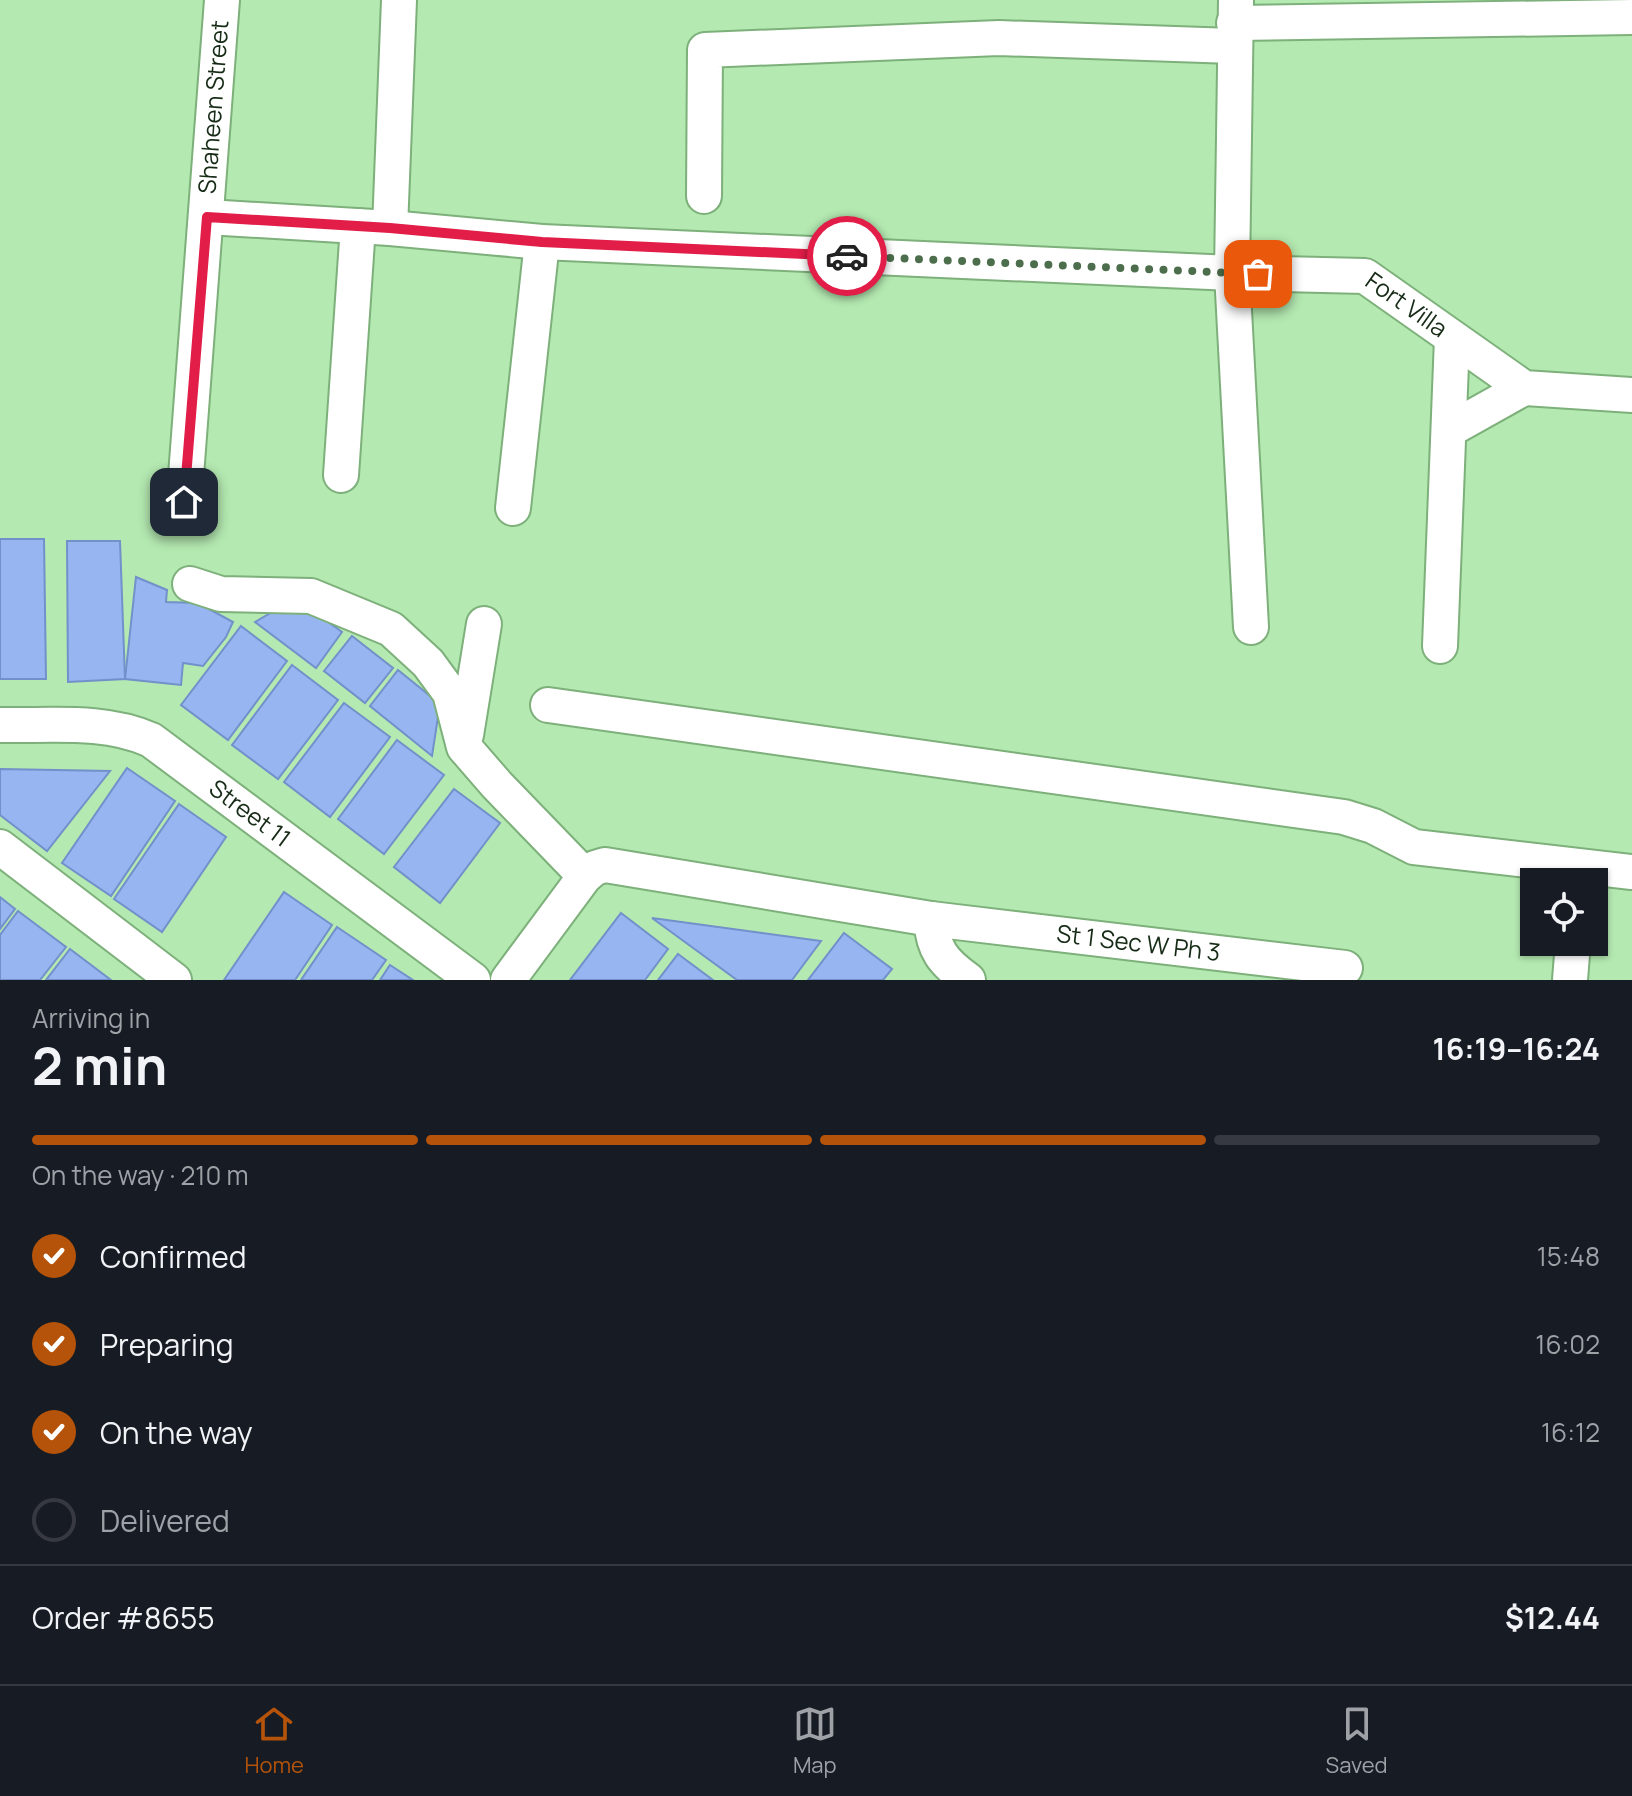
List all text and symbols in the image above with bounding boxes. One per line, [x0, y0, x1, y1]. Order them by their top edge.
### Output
street label: Shaheen Street [189, 19, 235, 195]
courier [807, 216, 887, 296]
icon: car [825, 234, 869, 278]
pin [1224, 240, 1292, 308]
icon: bag [1236, 252, 1280, 296]
street label: Fort Villa [1359, 263, 1455, 344]
pin [150, 468, 218, 536]
icon: home [162, 480, 206, 524]
street label: Street 11 [203, 771, 298, 854]
map controls [1520, 868, 1608, 956]
button: locate [1520, 868, 1608, 956]
street label: St 1 Sec W Ph 3 [1055, 916, 1222, 968]
text: Arriving in [32, 1000, 150, 1036]
text: 16:19–16:24 [1433, 1028, 1600, 1069]
text: 2 min [32, 1030, 167, 1101]
text: On the way · 210 m [32, 1157, 249, 1193]
icon: check [32, 1234, 76, 1278]
text: Confirmed [100, 1236, 247, 1277]
text: 15:48 [1537, 1238, 1600, 1274]
icon: check [32, 1322, 76, 1366]
text: Preparing [100, 1324, 234, 1365]
text: 16:02 [1535, 1326, 1600, 1362]
icon: check [32, 1410, 76, 1454]
text: On the way [100, 1412, 253, 1453]
text: 16:12 [1541, 1414, 1600, 1450]
text: Delivered [100, 1500, 230, 1541]
text: Order #8655 [32, 1597, 215, 1638]
text: $12.44 [1505, 1597, 1600, 1638]
tab: Home [244, 1702, 304, 1780]
tab: Map [793, 1702, 837, 1780]
tab: Saved [1326, 1702, 1388, 1780]

